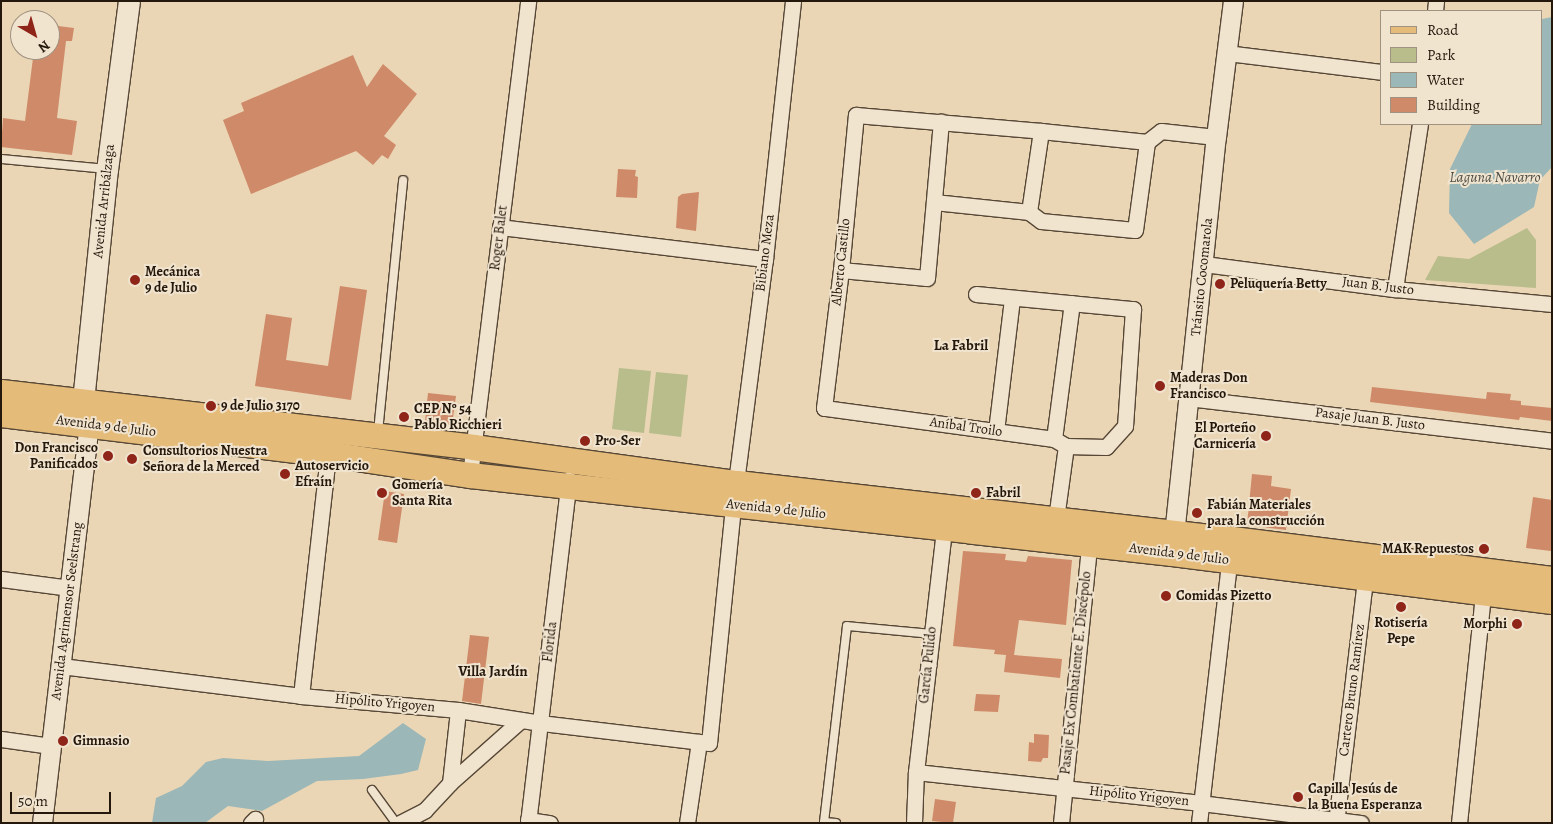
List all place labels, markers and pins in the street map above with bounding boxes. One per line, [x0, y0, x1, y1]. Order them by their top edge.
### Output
place label: Mecánica 9 de Julio [145, 264, 200, 296]
marker: Mecánica 9 de Julio [129, 274, 141, 286]
place label: Peluquería Betty [1230, 276, 1327, 292]
marker: Peluquería Betty [1214, 278, 1226, 290]
place label: Maderas Don Francisco [1170, 370, 1248, 402]
marker: Maderas Don Francisco [1154, 380, 1166, 392]
place label: 9 de Julio 3170 [221, 398, 300, 414]
marker: 9 de Julio 3170 [205, 400, 217, 412]
place label: CEP Nº 54 Pablo Ricchieri [414, 401, 502, 434]
marker: CEP Nº 54 Pablo Ricchieri [398, 411, 410, 423]
place label: El Porteño Carnicería [1194, 420, 1256, 452]
marker: El Porteño Carnicería [1260, 430, 1272, 442]
place label: Pro-Ser [595, 433, 640, 449]
marker: Pro-Ser [579, 435, 591, 447]
place label: Don Francisco Panificados [15, 440, 98, 472]
place label: Consultorios Nuestra Señora de la Merced [143, 443, 268, 476]
marker: Don Francisco Panificados [102, 450, 114, 462]
marker: Consultorios Nuestra Señora de la Merced [125, 452, 139, 466]
place label: Autoservicio Efraín [295, 458, 369, 491]
marker: Autoservicio Efraín [279, 468, 291, 480]
place label: Gomería Santa Rita [392, 477, 452, 510]
place label: Fabril [986, 485, 1020, 501]
marker: Gomería Santa Rita [376, 487, 388, 499]
marker: Fabril [970, 487, 982, 499]
place label: Fabián Materiales para la construcción [1207, 497, 1325, 530]
marker: Fabián Materiales para la construcción [1191, 507, 1203, 519]
place label: MAK Repuestos [1382, 541, 1474, 557]
marker: MAK Repuestos [1478, 543, 1490, 555]
place label: Comidas Pizetto [1176, 588, 1271, 604]
marker: Comidas Pizetto [1160, 590, 1172, 602]
marker: Rotisería Pepe [1395, 601, 1407, 613]
place label: Rotisería Pepe [1374, 615, 1428, 648]
place label: Morphi [1463, 616, 1507, 632]
marker: Morphi [1511, 618, 1523, 630]
place label: Gimnasio [73, 733, 129, 749]
marker: Gimnasio [57, 735, 69, 747]
place label: Capilla Jesús de la Buena Esperanza [1308, 781, 1422, 814]
marker: Capilla Jesús de la Buena Esperanza [1292, 791, 1304, 803]

